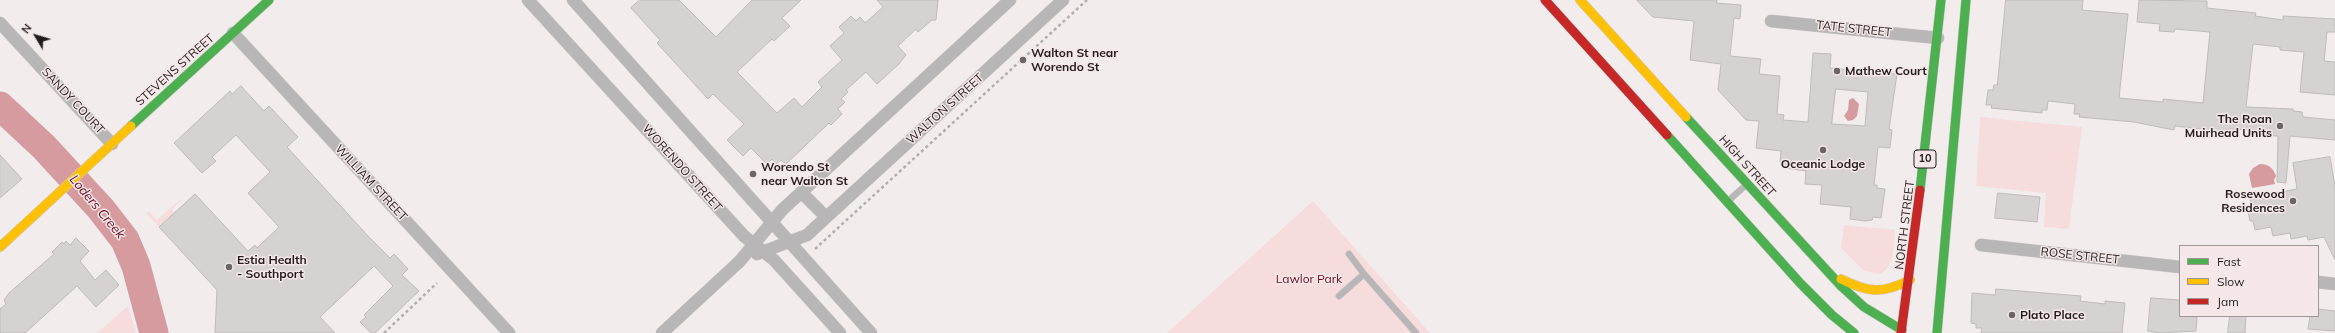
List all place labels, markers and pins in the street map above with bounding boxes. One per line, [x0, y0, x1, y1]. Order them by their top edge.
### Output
place label: Walton St near Worendo St [1031, 46, 1118, 74]
marker: Walton St near Worendo St [1018, 55, 1028, 65]
place label: Mathew Court [1845, 64, 1927, 78]
marker: Mathew Court [1832, 66, 1842, 76]
place label: The Roan Muirhead Units [2185, 112, 2272, 140]
marker: The Roan Muirhead Units [2275, 121, 2285, 131]
marker: Oceanic Lodge [1818, 145, 1828, 155]
place label: Oceanic Lodge [1781, 157, 1865, 171]
place label: Worendo St near Walton St [761, 160, 848, 188]
marker: Worendo St near Walton St [748, 169, 758, 179]
place label: Rosewood Residences [2221, 187, 2285, 215]
marker: Rosewood Residences [2288, 196, 2298, 206]
place label: Estia Health - Southport [237, 253, 307, 281]
marker: Estia Health - Southport [224, 262, 234, 272]
place label: Plato Place [2020, 308, 2085, 322]
marker: Plato Place [2007, 310, 2017, 320]

